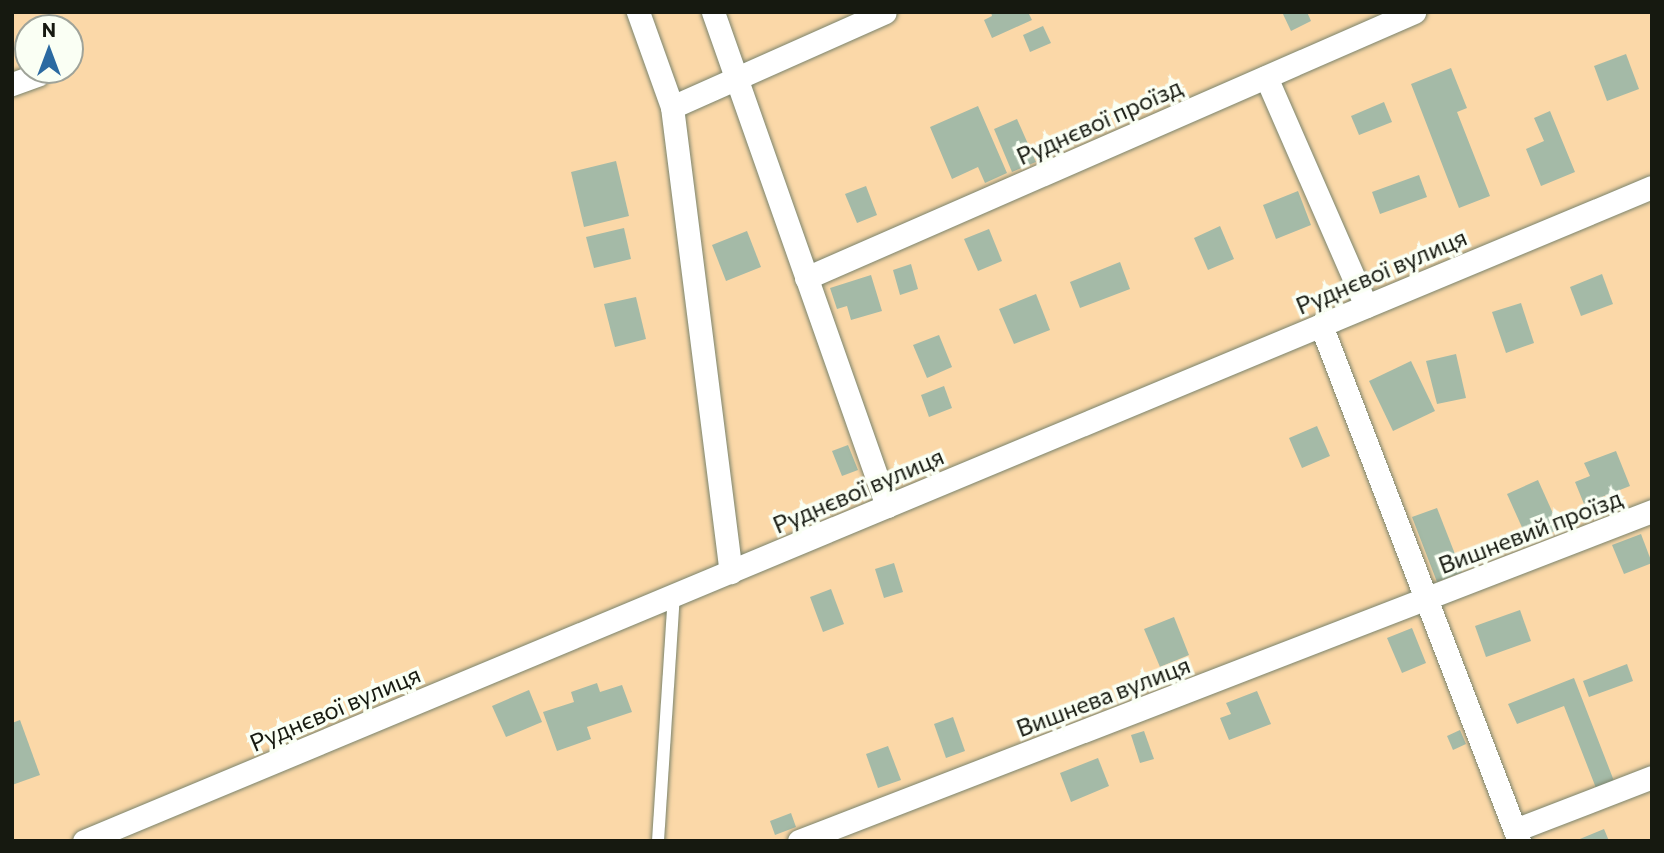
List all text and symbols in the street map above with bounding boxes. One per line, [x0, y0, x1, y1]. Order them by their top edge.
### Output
north arrow [14, 14, 84, 84]
text: N [42, 18, 56, 41]
street label: Руднєвої проїзд [1012, 72, 1186, 170]
street label: Руднєвої вулиця [1291, 222, 1471, 320]
street label: Руднєвої вулиця [768, 441, 948, 539]
street label: Вишневий проїзд [1434, 483, 1626, 579]
street label: Вишнева вулиця [1012, 650, 1194, 742]
street label: Руднєвої вулиця [245, 659, 425, 757]

